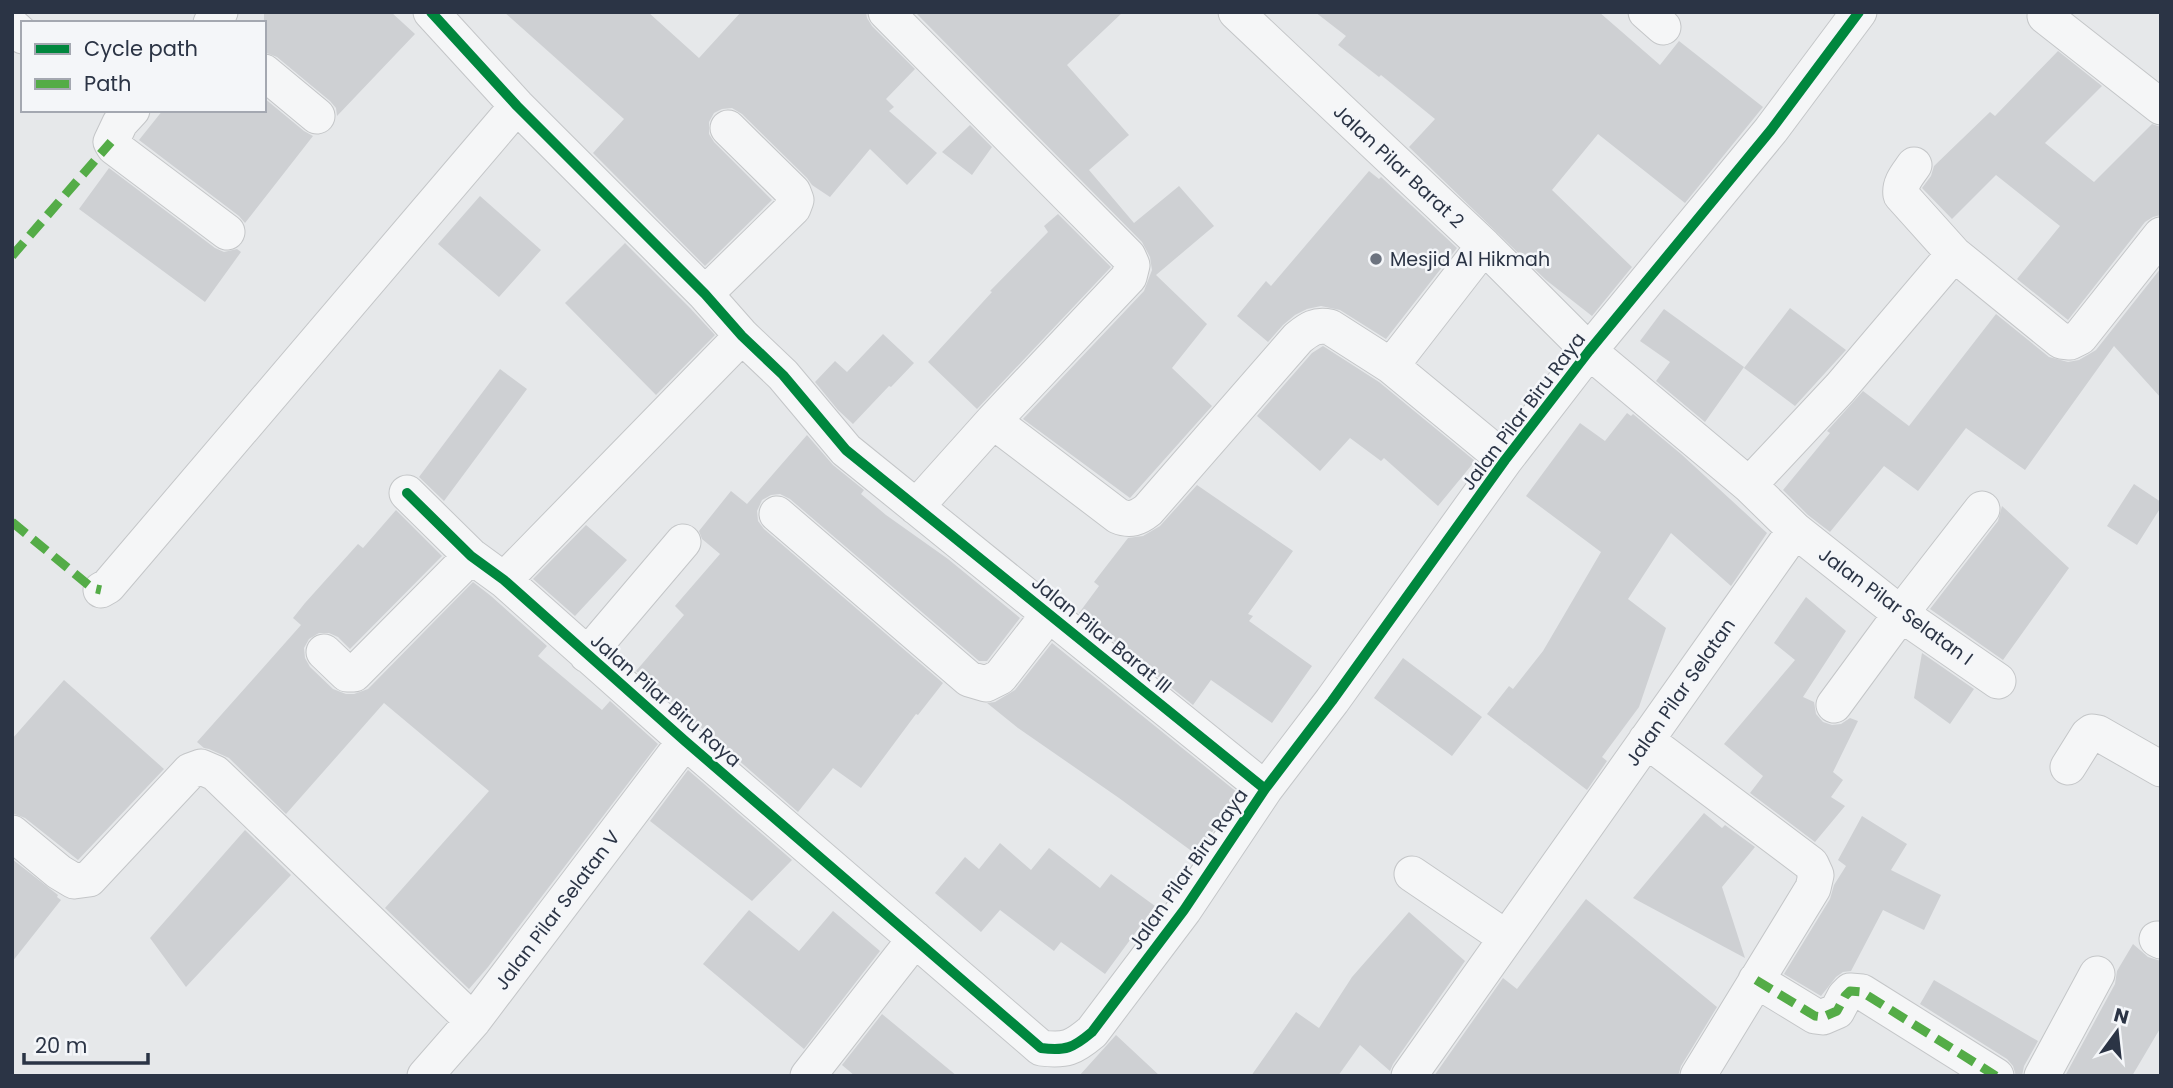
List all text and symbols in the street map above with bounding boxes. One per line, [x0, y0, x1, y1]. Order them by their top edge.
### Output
legend [21, 21, 266, 112]
text: Cycle path [84, 34, 198, 63]
text: Path [84, 69, 131, 98]
street label: Jalan Pilar Barat 2 [1327, 98, 1470, 234]
place label: Mesjid Al Hikmah [1390, 246, 1550, 273]
marker: Mesjid Al Hikmah [1368, 251, 1384, 267]
street label: Jalan Pilar Biru Raya [1455, 327, 1592, 496]
street label: Jalan Pilar Selatan I [1813, 541, 1979, 672]
street label: Jalan Pilar Barat III [1026, 569, 1178, 699]
street label: Jalan Pilar Selatan [1619, 613, 1742, 772]
street label: Jalan Pilar Biru Raya [585, 627, 747, 773]
street label: Jalan Pilar Biru Raya [1122, 783, 1254, 956]
street label: Jalan Pilar Selatan V [488, 825, 626, 996]
north arrow [2082, 997, 2152, 1067]
text: N [2111, 1001, 2132, 1031]
scale bar [24, 1021, 149, 1066]
text: 20 m [35, 1031, 88, 1060]

